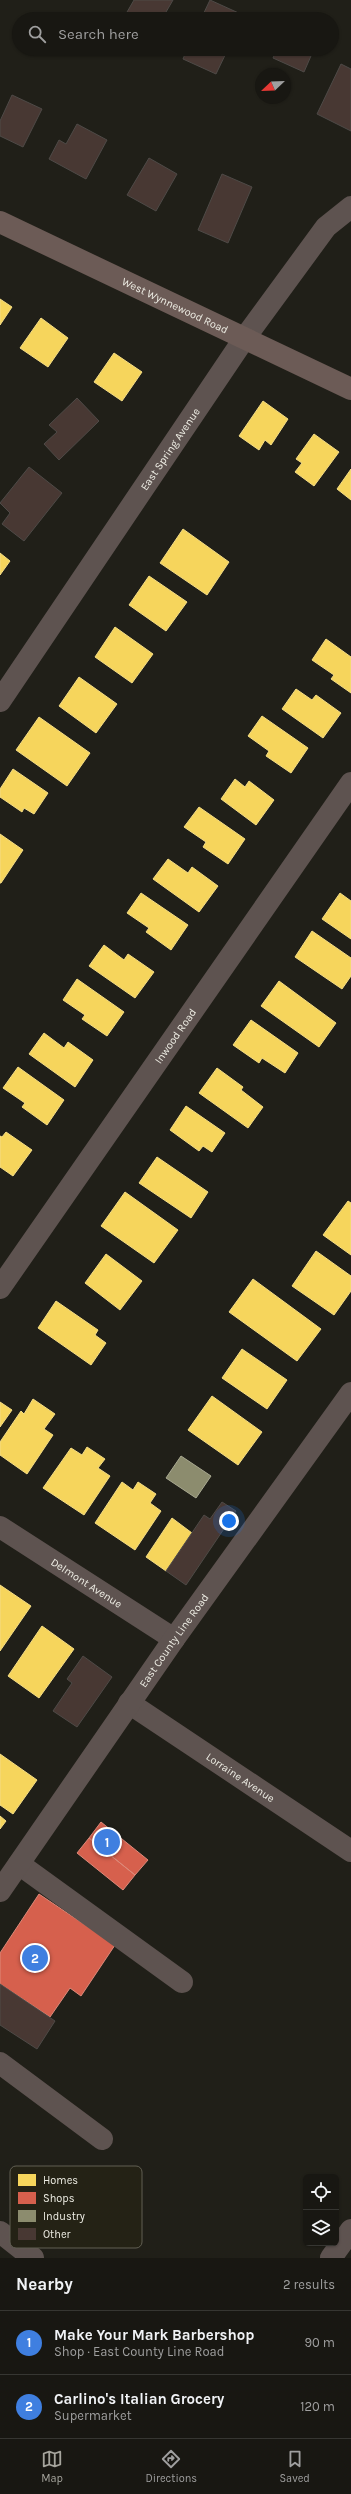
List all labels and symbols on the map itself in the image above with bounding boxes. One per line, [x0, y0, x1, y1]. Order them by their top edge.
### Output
north arrow [255, 68, 291, 104]
street label: West Wynnewood Road [120, 275, 230, 337]
street label: East Spring Avenue [138, 405, 203, 493]
street label: Inwood Road [152, 1006, 199, 1066]
your location [219, 1511, 239, 1531]
street label: Delmont Avenue [48, 1556, 125, 1611]
street label: East County Line Road [137, 1591, 212, 1690]
street label: Lorraine Avenue [203, 1750, 277, 1805]
pin: 1 [94, 1827, 120, 1857]
pin: 2 [22, 1943, 48, 1973]
legend [10, 2166, 142, 2248]
text: Homes [43, 2174, 78, 2187]
text: Shops [43, 2192, 75, 2205]
text: Industry [43, 2210, 85, 2223]
text: Other [43, 2228, 71, 2241]

